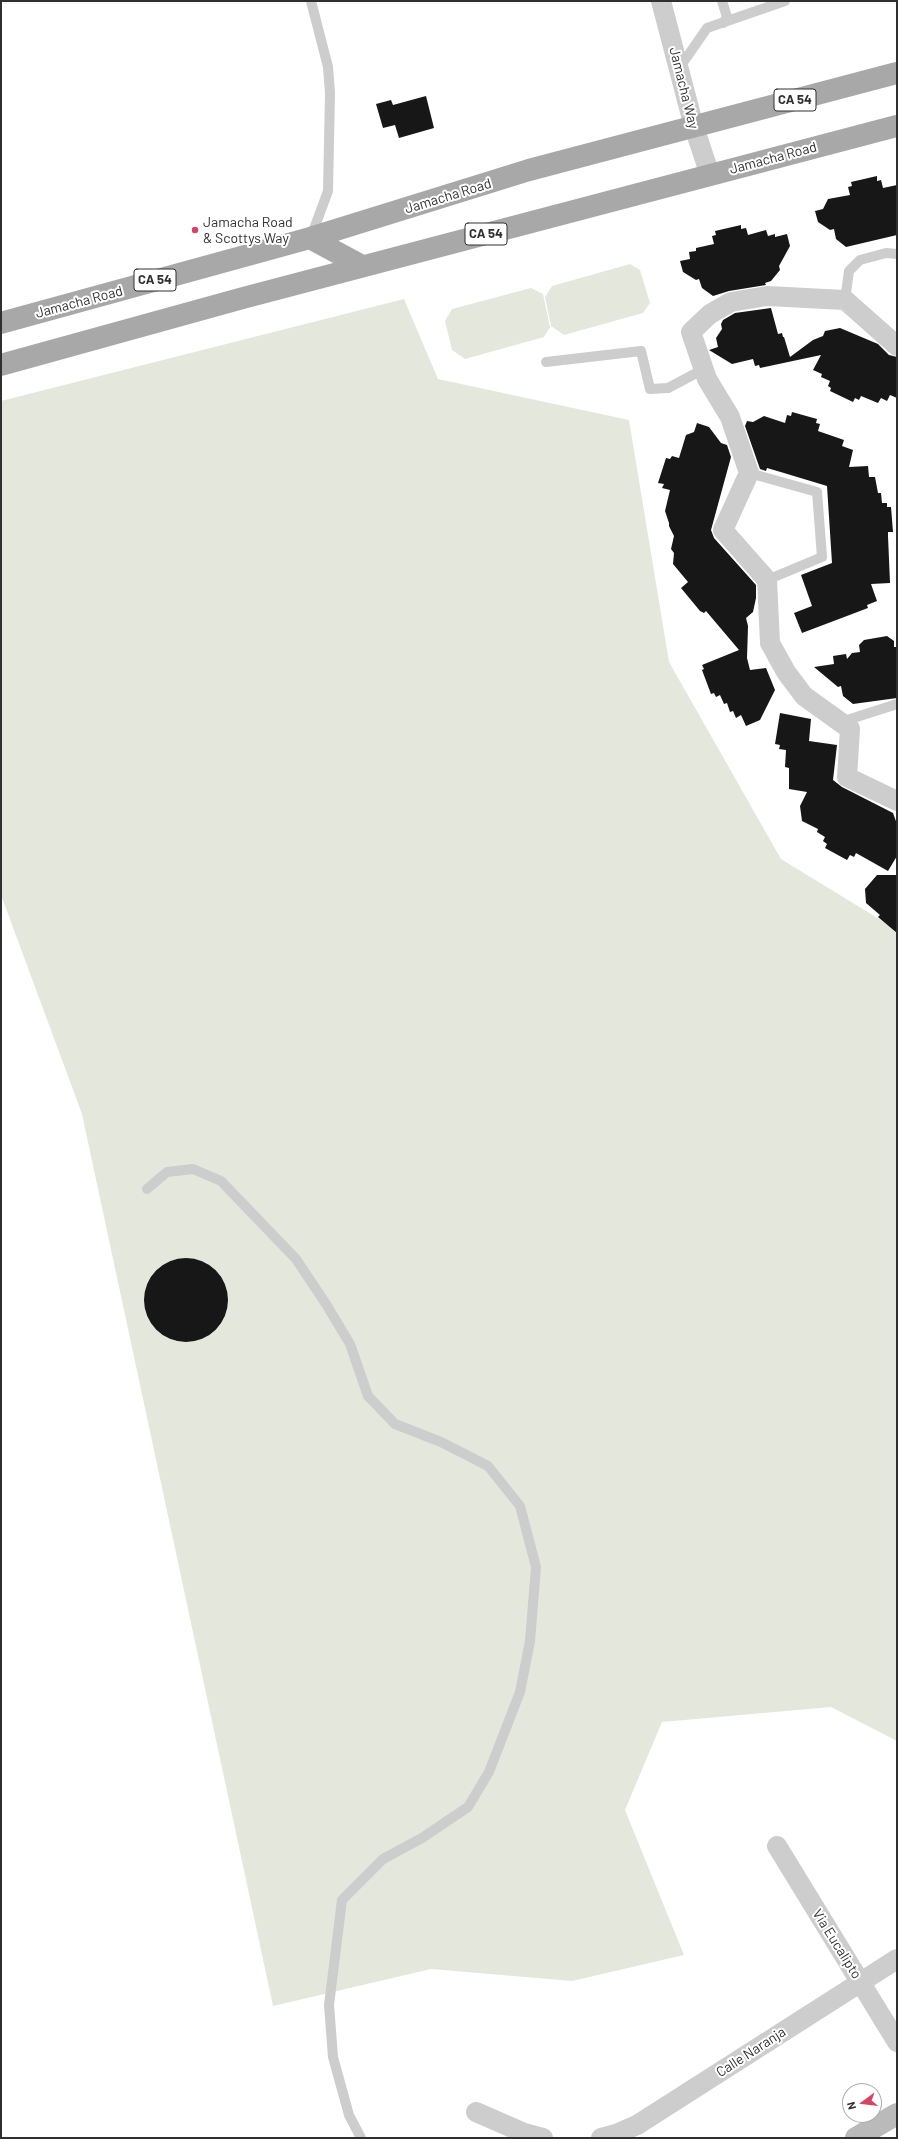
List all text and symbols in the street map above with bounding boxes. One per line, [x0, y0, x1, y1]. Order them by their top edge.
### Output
street label: Jamacha Way [666, 45, 702, 131]
road number: CA 54 [774, 89, 816, 111]
street label: Jamacha Road [728, 138, 818, 178]
street label: Jamacha Road [403, 175, 493, 217]
place label: Jamacha Road & Scottys Way [203, 214, 293, 246]
road number: CA 54 [465, 223, 507, 245]
marker: Jamacha Road & Scottys Way [190, 225, 200, 235]
road number: CA 54 [134, 269, 176, 291]
street label: Jamacha Road [34, 282, 124, 322]
street label: Via Eucalipto [809, 1906, 865, 1982]
street label: Calle Naranja [713, 2023, 789, 2081]
north arrow [842, 2083, 882, 2123]
text: N [844, 2101, 858, 2111]

